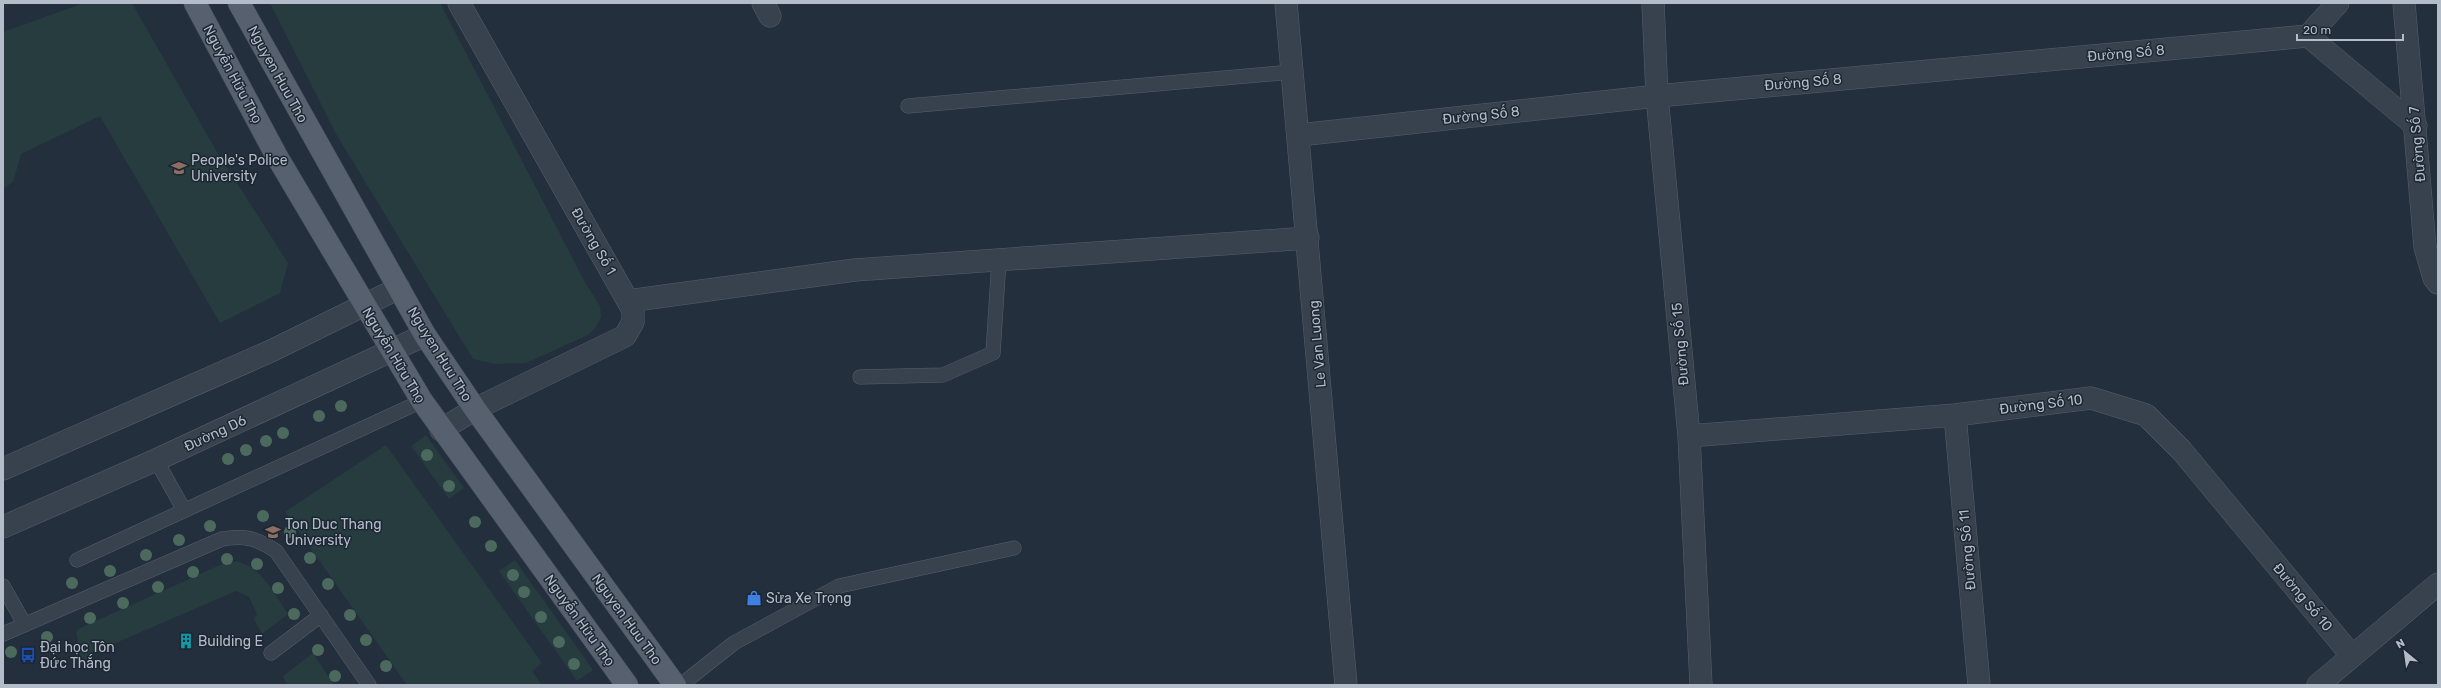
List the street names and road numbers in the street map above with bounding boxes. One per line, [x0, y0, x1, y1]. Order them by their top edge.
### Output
street label: Nguyễn Hữu Thọ [200, 22, 267, 126]
street label: Nguyen Huu Tho [244, 23, 311, 126]
street label: Đường Số 8 [2087, 41, 2166, 65]
street label: Đường Số 8 [1764, 70, 1843, 94]
street label: Đường Số 8 [1441, 102, 1521, 128]
street label: Đường Số 7 [2405, 105, 2429, 183]
street label: Đường Số 1 [568, 204, 620, 278]
street label: Le Van Luong [1305, 300, 1330, 388]
street label: Đường Số 15 [1667, 302, 1693, 386]
street label: Nguyễn Hữu Thọ [358, 304, 430, 406]
street label: Nguyen Huu Tho [404, 304, 475, 405]
street label: Đường Số 10 [1998, 390, 2084, 418]
street label: Đường D6 [181, 412, 249, 455]
street label: Đường Số 11 [1955, 509, 1979, 591]
street label: Đường Số 10 [2269, 559, 2337, 635]
street label: Nguyễn Hữu Thọ [541, 571, 619, 669]
street label: Nguyen Huu Tho [588, 571, 665, 668]

